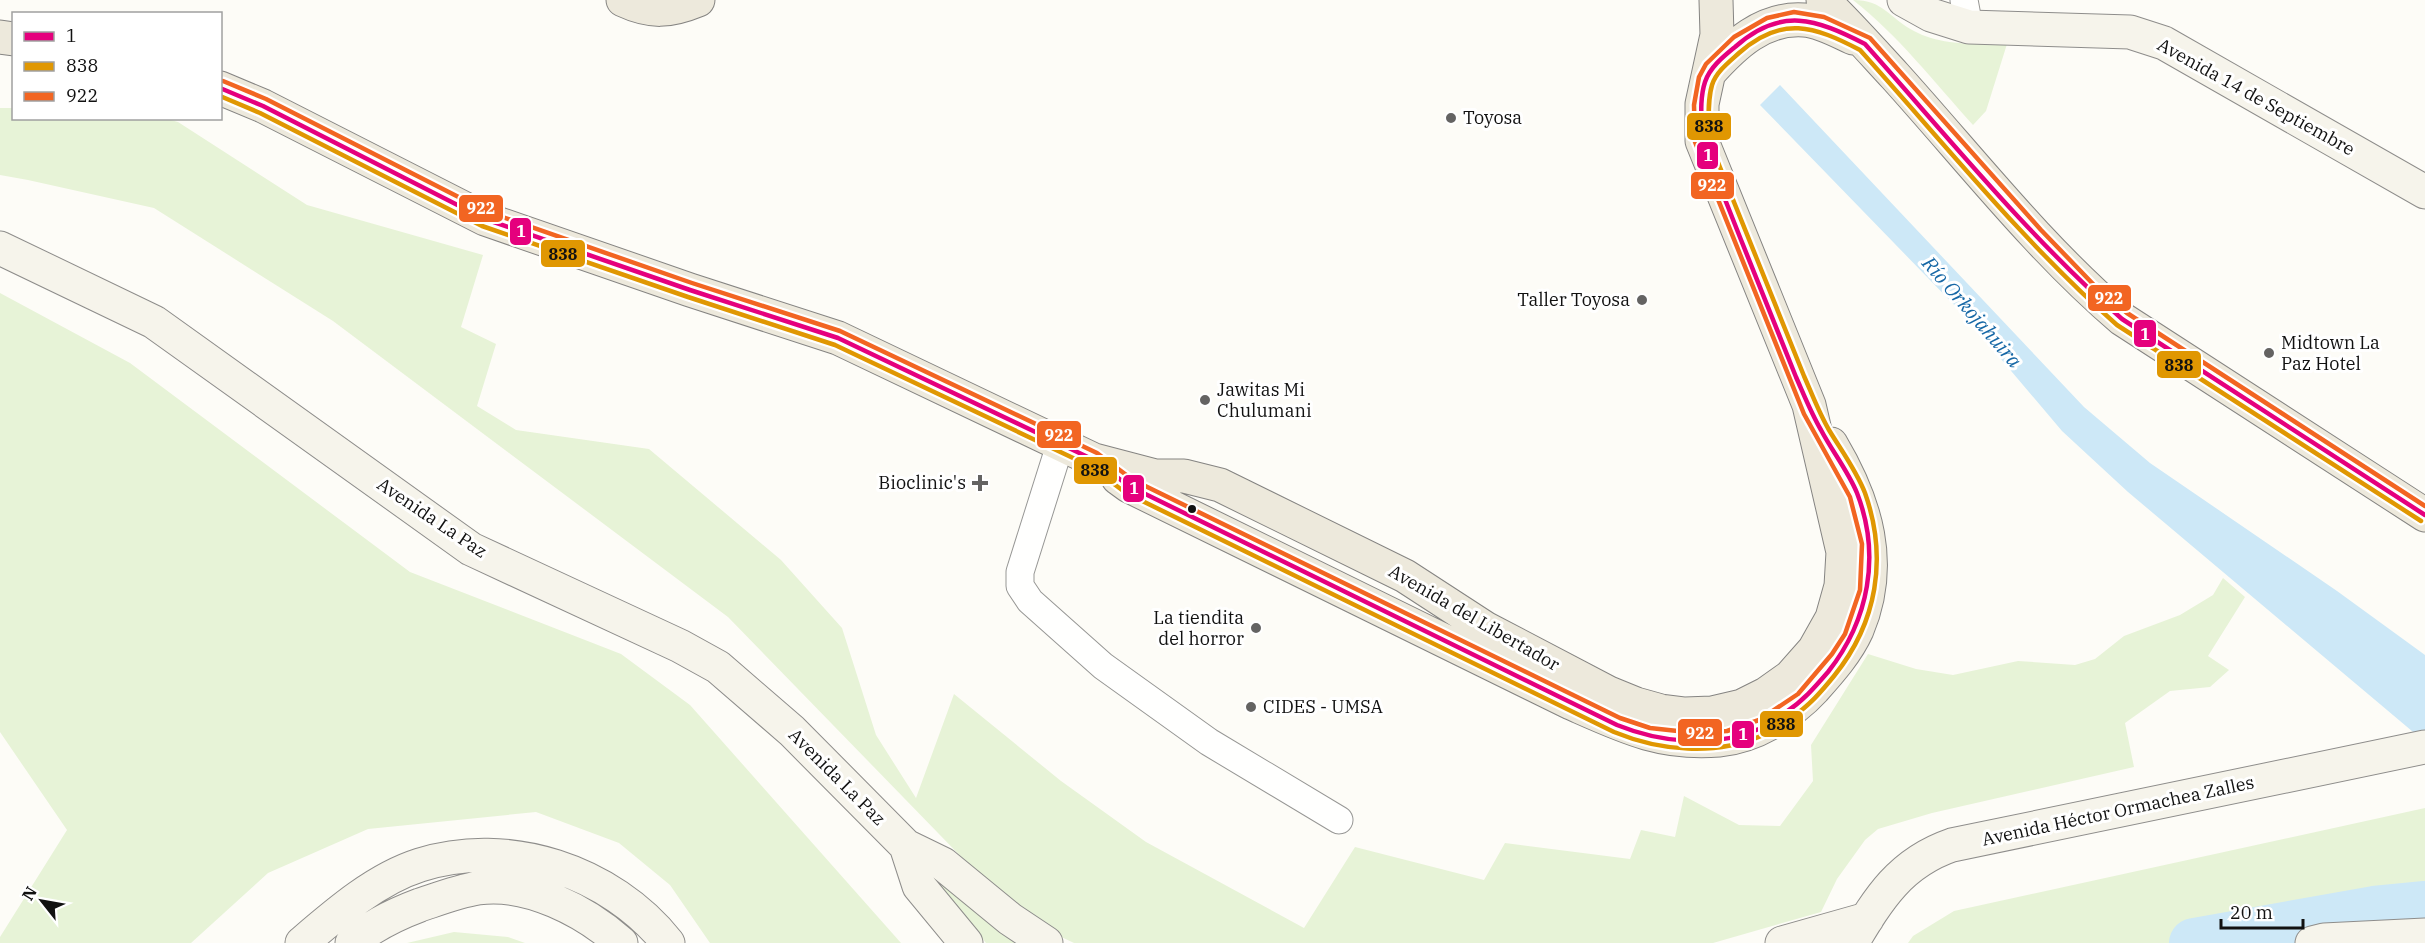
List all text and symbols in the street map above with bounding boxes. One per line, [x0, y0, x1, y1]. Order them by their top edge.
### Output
legend [12, 12, 222, 120]
text: 1 [66, 24, 77, 47]
street label: Avenida 14 de Septiembre [2154, 33, 2359, 160]
text: 838 [66, 54, 98, 77]
text: 922 [66, 84, 98, 107]
place label: Toyosa [1463, 106, 1522, 129]
marker: Toyosa [1444, 111, 1458, 125]
line badge: 838 [1686, 112, 1732, 141]
text: 838 [1695, 116, 1724, 136]
line badge: 1 [1696, 141, 1719, 170]
text: 1 [1703, 145, 1713, 165]
line badge: 922 [1690, 171, 1735, 200]
text: 922 [1698, 175, 1726, 195]
line badge: 922 [458, 194, 504, 223]
text: 922 [467, 198, 495, 218]
line badge: 1 [509, 217, 532, 246]
text: 1 [516, 221, 526, 241]
line badge: 838 [540, 239, 586, 268]
text: 838 [549, 244, 578, 264]
water label: Río Orkojahuira [1916, 250, 2028, 373]
line badge: 922 [2087, 284, 2132, 312]
place label: Taller Toyosa [1517, 288, 1630, 311]
text: 922 [2095, 288, 2123, 308]
marker: Taller Toyosa [1635, 293, 1649, 307]
line badge: 1 [2133, 319, 2157, 348]
text: 1 [2140, 324, 2150, 344]
place label: Midtown La Paz Hotel [2281, 331, 2380, 375]
marker: Midtown La Paz Hotel [2262, 346, 2276, 360]
line badge: 838 [2156, 350, 2202, 379]
text: 838 [2165, 355, 2194, 375]
place label: Jawitas Mi Chulumani [1217, 378, 1312, 422]
marker: Jawitas Mi Chulumani [1198, 393, 1212, 407]
line badge: 922 [1036, 420, 1082, 449]
text: 922 [1045, 425, 1073, 445]
line badge: 838 [1073, 456, 1118, 485]
text: 838 [1081, 460, 1110, 480]
place label: Bioclinic's [878, 471, 966, 494]
street label: Avenida La Paz [373, 472, 492, 563]
marker: Bioclinic's [971, 474, 989, 492]
line badge: 1 [1122, 474, 1145, 503]
text: 1 [1129, 478, 1139, 498]
unlabelled marker [1186, 503, 1198, 515]
street label: Avenida del Libertador [1385, 559, 1564, 676]
place label: La tiendita del horror [1153, 606, 1244, 650]
marker: La tiendita del horror [1249, 621, 1263, 635]
place label: CIDES - UMSA [1263, 695, 1383, 718]
marker: CIDES - UMSA [1244, 700, 1258, 714]
line badge: 838 [1759, 710, 1804, 738]
text: 838 [1767, 714, 1796, 734]
line badge: 922 [1677, 718, 1723, 747]
line badge: 1 [1731, 720, 1755, 749]
street label: Avenida La Paz [784, 723, 891, 830]
text: 922 [1686, 723, 1714, 743]
text: 1 [1738, 724, 1748, 744]
street label: Avenida Héctor Ormachea Zalles [1980, 770, 2256, 851]
north arrow [12, 871, 72, 931]
text: N [17, 883, 41, 904]
scale bar [2221, 892, 2304, 930]
text: 20 m [2230, 901, 2273, 924]

